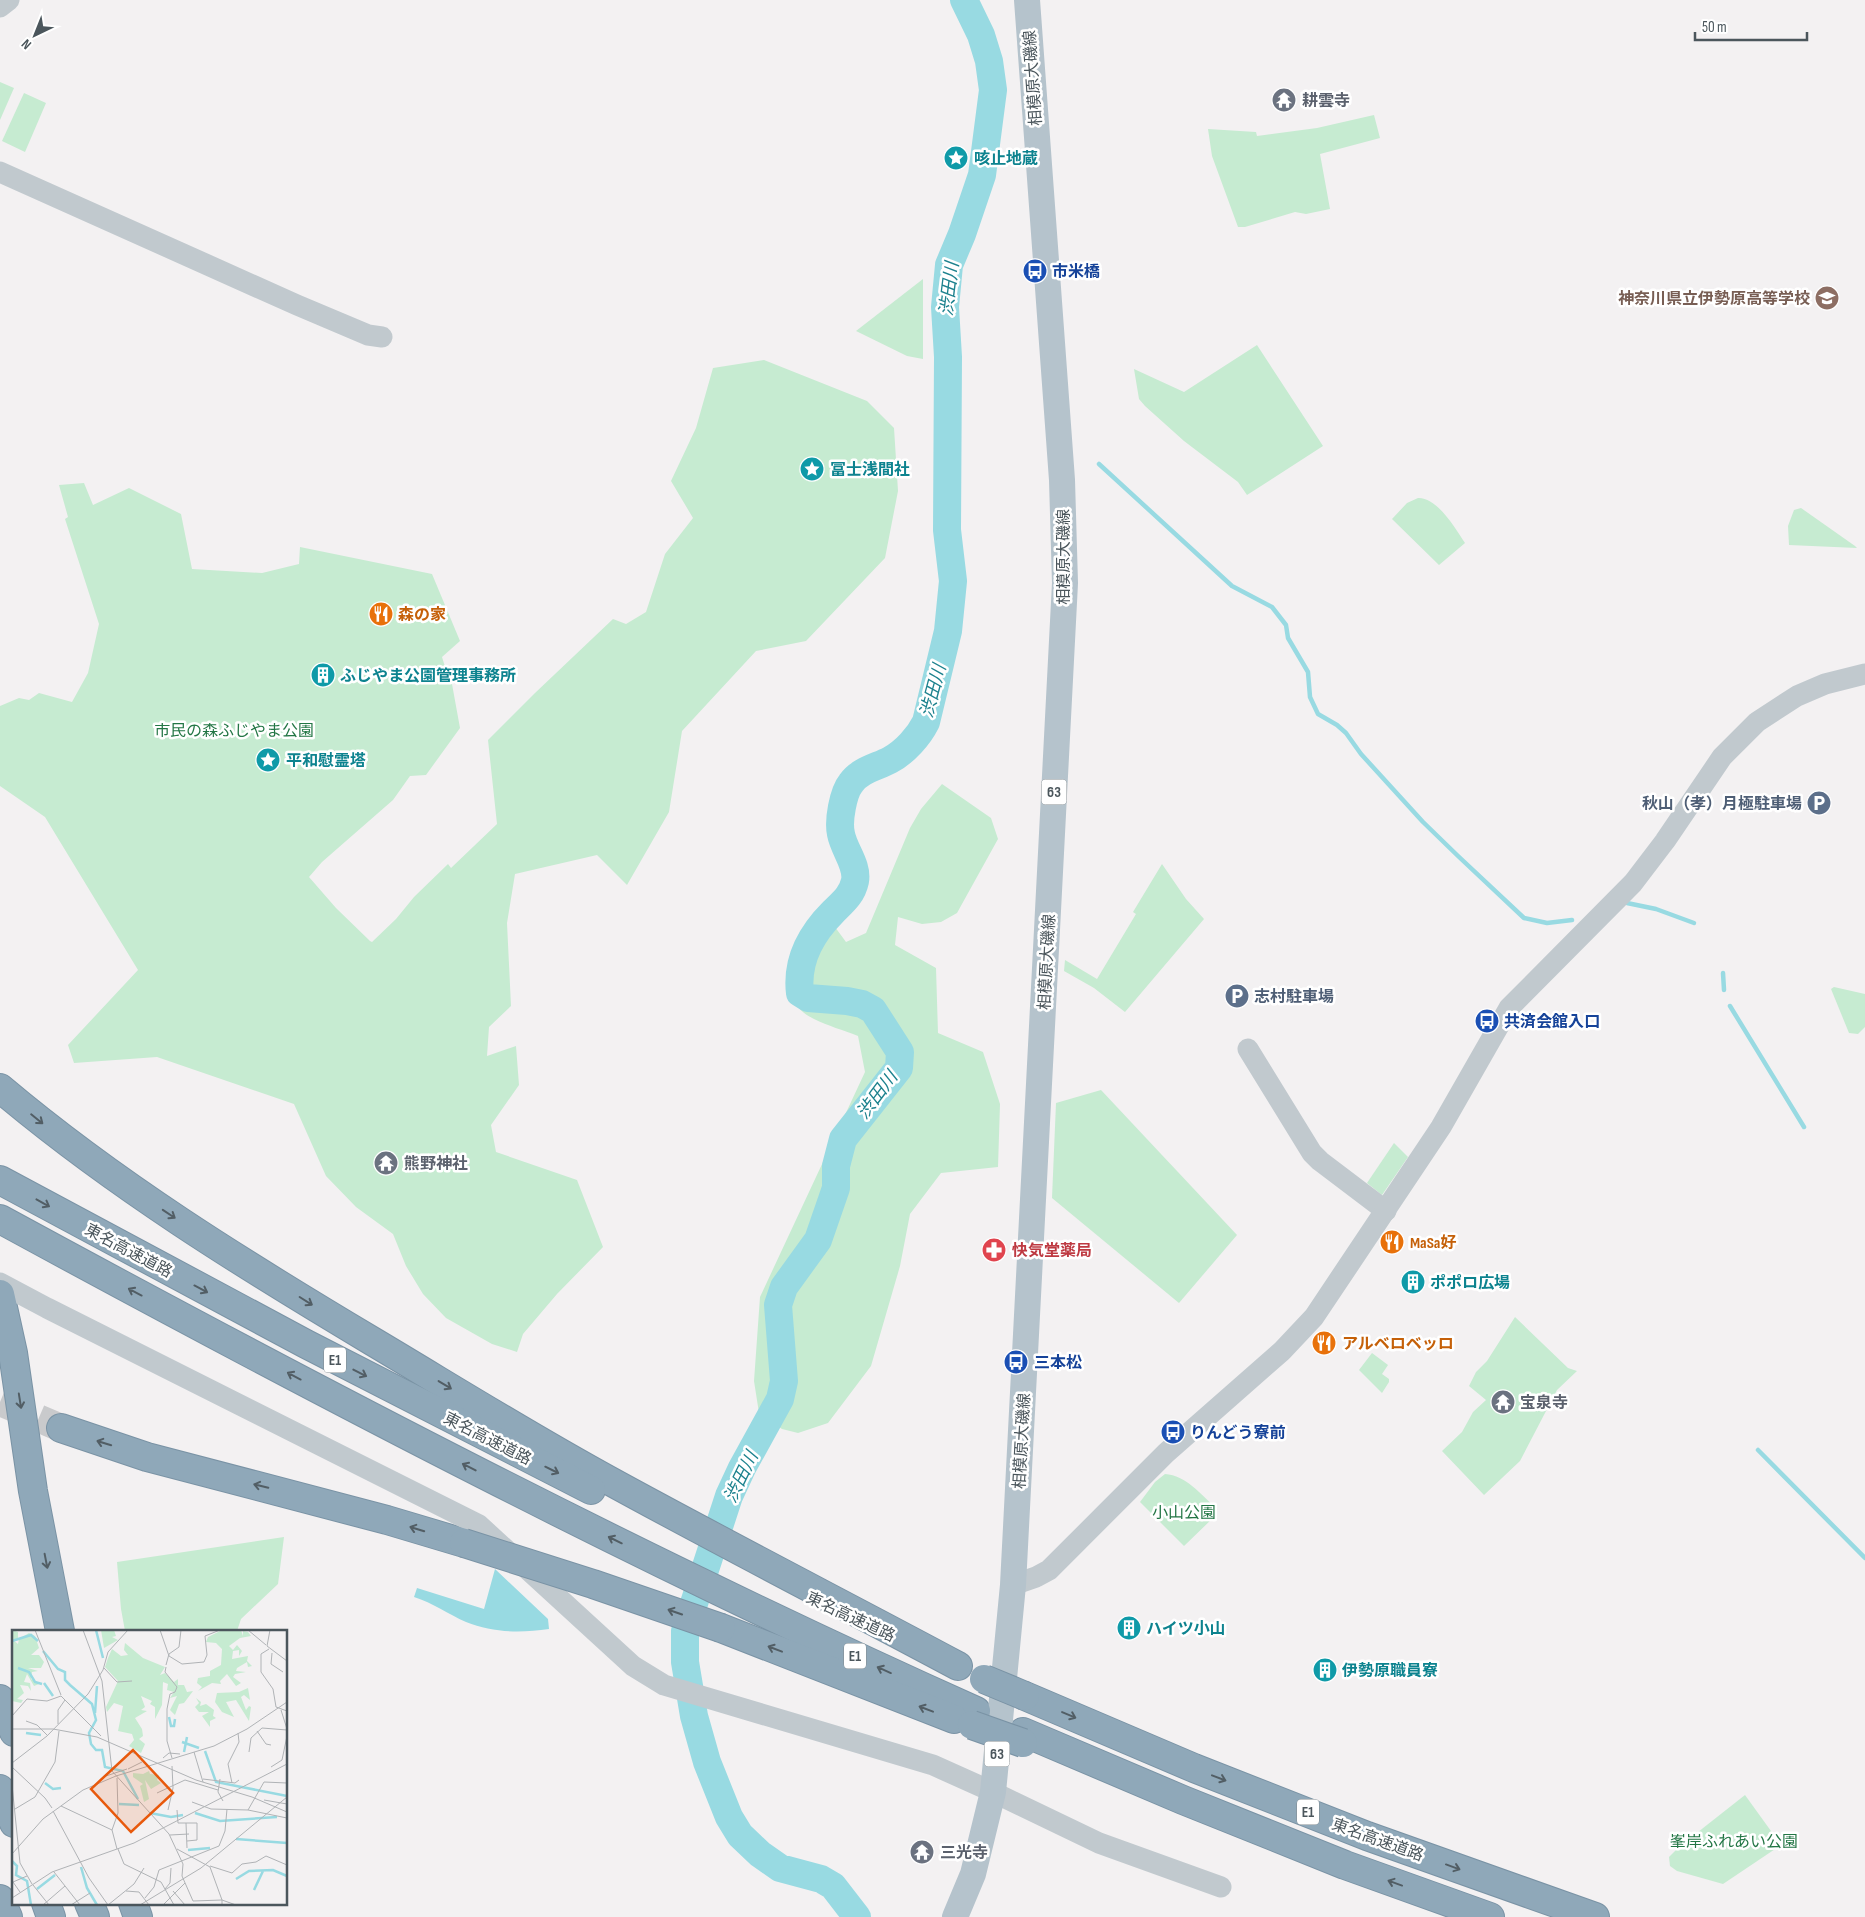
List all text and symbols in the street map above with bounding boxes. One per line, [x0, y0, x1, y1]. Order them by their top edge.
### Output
north arrow [10, 10, 60, 60]
scale bar [1695, 10, 1808, 42]
text: 50 m [1702, 18, 1727, 37]
street label: 相模原大磯線 [1021, 29, 1046, 126]
text: N [18, 35, 35, 53]
temple icon: 耕雲寺 [1271, 87, 1297, 113]
place label: 耕雲寺 [1302, 92, 1350, 111]
place icon: 咳止地蔵 [943, 145, 969, 171]
place label: 咳止地蔵 [974, 150, 1038, 169]
bus stop icon: 市米橋 [1022, 258, 1048, 284]
water label: 渋田川 [936, 259, 963, 317]
place label: 市米橋 [1052, 263, 1100, 282]
school or university icon: 神奈川県立伊勢原高等学校 [1814, 285, 1840, 311]
place label: 神奈川県立伊勢原高等学校 [1618, 289, 1810, 309]
place icon: 冨士浅間社 [799, 456, 825, 482]
place label: 冨士浅間社 [830, 460, 910, 480]
street label: 相模原大磯線 [1055, 509, 1074, 605]
restaurant icon: 森の家 [368, 601, 394, 627]
place label: 森の家 [398, 606, 446, 625]
water label: 渋田川 [916, 660, 951, 720]
building icon: ふじやま公園管理事務所 [310, 662, 336, 688]
place label: ふじやま公園管理事務所 [340, 667, 516, 686]
park label: 市民の森ふじやま公園 [154, 722, 314, 741]
place icon: 平和慰霊塔 [255, 747, 281, 773]
place label: 平和慰霊塔 [286, 752, 366, 771]
road number: 63 [1042, 780, 1066, 804]
parking icon: 秋山（孝）月極駐車場 [1806, 790, 1832, 816]
place label: 秋山（孝）月極駐車場 [1642, 795, 1802, 814]
street label: 相模原大磯線 [1035, 914, 1059, 1011]
parking icon: 志村駐車場 [1224, 983, 1250, 1009]
place label: 志村駐車場 [1254, 987, 1334, 1007]
bus stop icon: 共済会館入口 [1474, 1008, 1500, 1034]
place label: 共済会館入口 [1504, 1013, 1600, 1032]
water label: 渋田川 [853, 1066, 903, 1123]
one-way arrow [31, 1113, 44, 1124]
temple icon: 熊野神社 [373, 1150, 399, 1176]
place label: 熊野神社 [404, 1154, 468, 1174]
one-way arrow [35, 1198, 50, 1208]
one-way arrow [162, 1209, 176, 1220]
street label: 東名高速道路 [81, 1220, 175, 1282]
restaurant icon: MaSa好 [1379, 1229, 1405, 1255]
place label: MaSa好 [1410, 1234, 1456, 1253]
pharmacy icon: 快気堂薬局 [981, 1237, 1007, 1263]
place label: 快気堂薬局 [1012, 1242, 1092, 1261]
building icon: ポポロ広場 [1400, 1269, 1426, 1295]
place label: ポポロ広場 [1430, 1274, 1510, 1293]
one-way arrow [193, 1284, 208, 1294]
one-way arrow [128, 1287, 143, 1296]
one-way arrow [299, 1297, 313, 1307]
restaurant icon: アルベロベッロ [1311, 1330, 1337, 1356]
place label: アルベロベッロ [1342, 1335, 1454, 1354]
road number: E1 [324, 1348, 346, 1372]
bus stop icon: 三本松 [1003, 1349, 1029, 1375]
place label: 三本松 [1034, 1354, 1082, 1373]
one-way arrow [353, 1368, 368, 1378]
one-way arrow [287, 1371, 302, 1380]
one-way arrow [438, 1381, 452, 1391]
temple icon: 宝泉寺 [1490, 1389, 1516, 1415]
one-way arrow [16, 1393, 26, 1409]
street label: 相模原大磯線 [1010, 1393, 1034, 1490]
place label: 宝泉寺 [1520, 1394, 1568, 1413]
street label: 東名高速道路 [440, 1409, 534, 1470]
bus stop icon: りんどう寮前 [1160, 1419, 1186, 1445]
place label: りんどう寮前 [1190, 1424, 1286, 1443]
one-way arrow [96, 1438, 112, 1448]
water label: 渋田川 [720, 1447, 764, 1506]
one-way arrow [463, 1462, 477, 1472]
one-way arrow [544, 1466, 559, 1476]
one-way arrow [253, 1481, 269, 1491]
park label: 小山公園 [1152, 1504, 1216, 1523]
one-way arrow [410, 1524, 426, 1533]
one-way arrow [608, 1535, 623, 1544]
one-way arrow [42, 1553, 51, 1569]
street label: 東名高速道路 [803, 1588, 898, 1646]
one-way arrow [667, 1607, 683, 1617]
building icon: ハイツ小山 [1116, 1615, 1142, 1641]
place label: ハイツ小山 [1146, 1620, 1226, 1639]
inset map [12, 1630, 288, 1904]
one-way arrow [768, 1644, 783, 1653]
road number: E1 [844, 1644, 866, 1668]
building icon: 伊勢原職員寮 [1312, 1657, 1338, 1683]
place label: 伊勢原職員寮 [1341, 1661, 1438, 1681]
one-way arrow [877, 1664, 892, 1674]
one-way arrow [919, 1704, 934, 1713]
one-way arrow [1062, 1712, 1077, 1721]
road number: 63 [984, 1742, 1010, 1766]
one-way arrow [1211, 1774, 1227, 1783]
road number: E1 [1297, 1800, 1319, 1824]
street label: 東名高速道路 [1329, 1815, 1426, 1866]
park label: 峯岸ふれあい公園 [1670, 1833, 1798, 1852]
temple icon: 三光寺 [909, 1839, 935, 1865]
place label: 三光寺 [940, 1844, 988, 1863]
one-way arrow [1445, 1863, 1460, 1872]
one-way arrow [1388, 1878, 1403, 1887]

